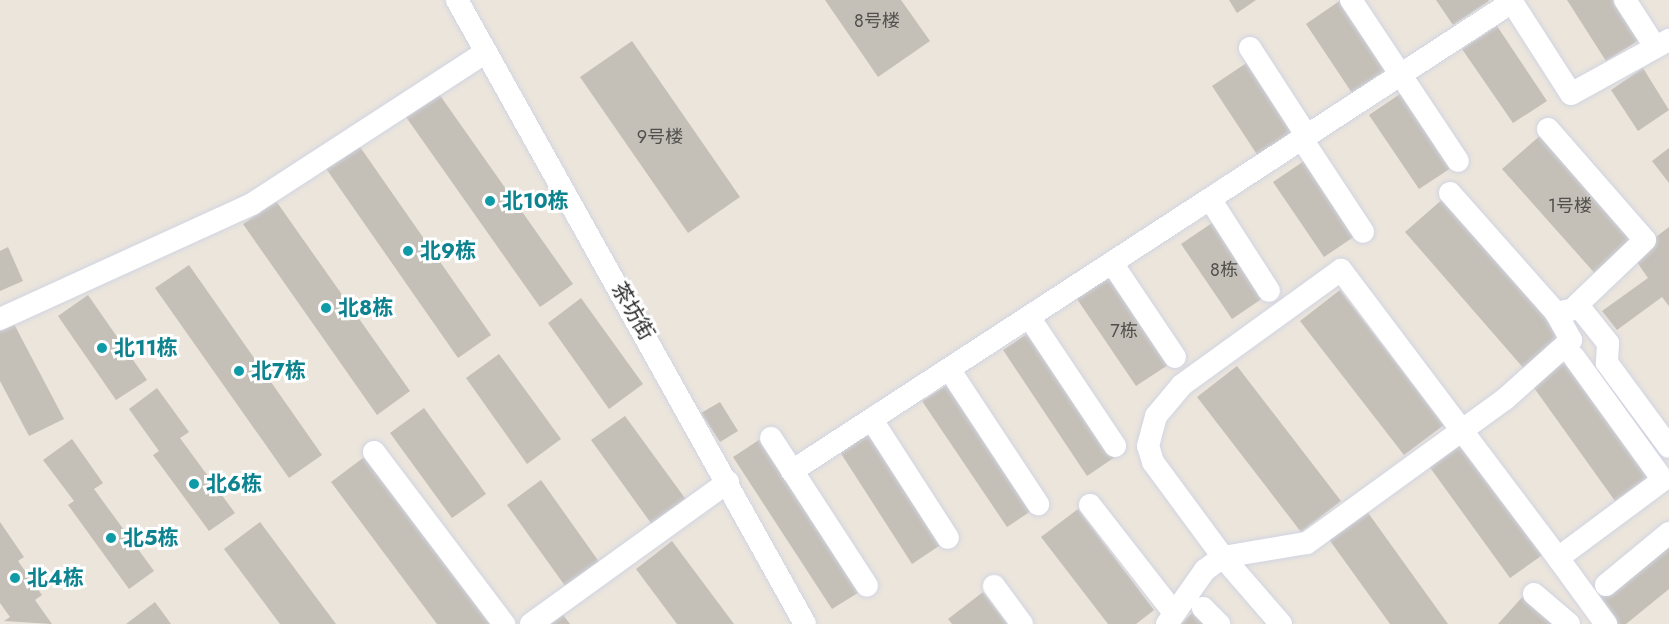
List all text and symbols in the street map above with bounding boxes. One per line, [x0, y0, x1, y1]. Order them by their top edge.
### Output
house number: 8号楼 [854, 10, 900, 32]
house number: 9号楼 [637, 126, 683, 148]
place label: 北10栋 [502, 188, 569, 214]
marker: 北10栋 [483, 194, 497, 208]
house number: 1号楼 [1548, 195, 1592, 217]
place label: 北9栋 [420, 238, 476, 264]
marker: 北9栋 [401, 244, 415, 258]
house number: 8栋 [1210, 259, 1238, 281]
street label: 茶坊街 [606, 277, 660, 345]
place label: 北8栋 [338, 295, 393, 321]
marker: 北8栋 [319, 301, 333, 315]
house number: 7栋 [1110, 320, 1138, 342]
place label: 北11栋 [114, 335, 177, 361]
marker: 北11栋 [95, 341, 109, 355]
place label: 北7栋 [251, 358, 306, 384]
marker: 北7栋 [232, 364, 246, 378]
place label: 北6栋 [206, 471, 262, 497]
marker: 北6栋 [187, 477, 201, 491]
place label: 北5栋 [123, 525, 179, 551]
marker: 北5栋 [104, 531, 118, 545]
place label: 北4栋 [27, 565, 84, 591]
marker: 北4栋 [8, 571, 22, 585]

